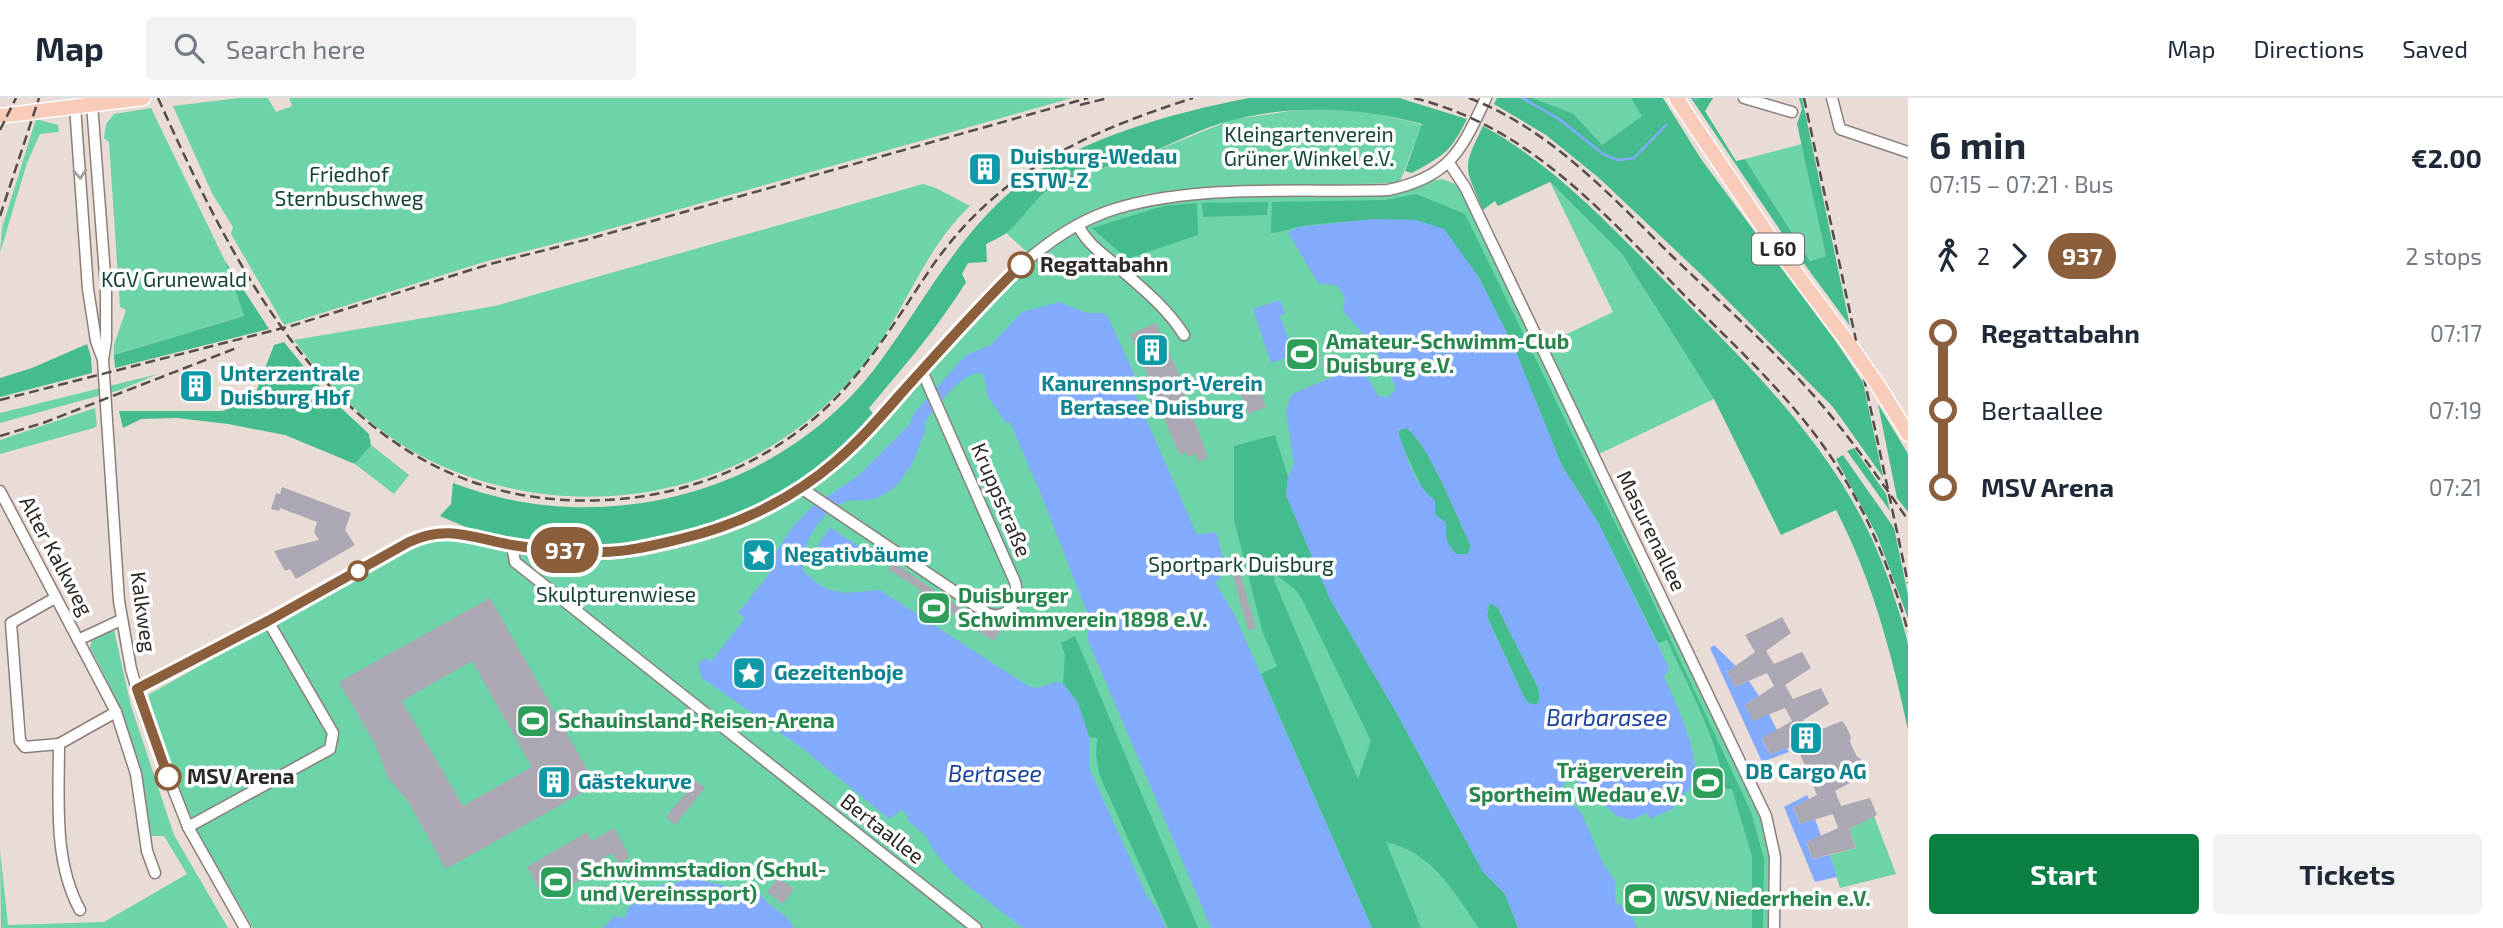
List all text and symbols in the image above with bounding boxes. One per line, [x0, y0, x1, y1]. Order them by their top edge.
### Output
search box [146, 17, 636, 80]
text: Map [35, 28, 104, 68]
icon: search [170, 29, 208, 67]
text: Search here [226, 33, 365, 64]
text: Map [2167, 34, 2215, 63]
text: Directions [2253, 34, 2364, 63]
text: Saved [2402, 34, 2468, 63]
park label: Kleingartenverein Grüner Winkel e.V. [1224, 121, 1394, 170]
text: 6 min [1929, 121, 2026, 167]
text: €2.00 [2411, 142, 2482, 173]
place label: Duisburg-Wedau ESTW-Z [1010, 143, 1177, 192]
building icon: Duisburg-Wedau ESTW-Z [966, 150, 1004, 188]
park label: Friedhof Sternbuschweg [275, 161, 424, 210]
one-way arrow [72, 169, 87, 180]
text: 07:15 – 07:21 · Bus [1929, 170, 2113, 198]
road number: L 60 [1752, 234, 1804, 265]
icon: walk [1929, 237, 1967, 275]
icon: forward [2000, 237, 2038, 275]
text: 937 [2062, 241, 2102, 270]
text: 2 [1977, 242, 1990, 270]
text: 2 stops [2405, 242, 2482, 270]
place label: Regattabahn [1040, 251, 1168, 276]
marker: Regattabahn [1008, 252, 1034, 278]
park label: KGV Grunewald [101, 266, 247, 291]
text: Regattabahn [1981, 317, 2140, 348]
text: 07:17 [2430, 319, 2482, 347]
place label: Amateur-Schwimm-Club Duisburg e.V. [1326, 328, 1569, 377]
building icon: Kanurennsport-Verein Bertasee Duisburg [1133, 331, 1171, 369]
sports icon: Amateur-Schwimm-Club Duisburg e.V. [1283, 335, 1321, 373]
place label: Unterzentrale Duisburg Hbf [220, 360, 360, 409]
building icon: Unterzentrale Duisburg Hbf [177, 367, 215, 405]
place label: Kanurennsport-Verein Bertasee Duisburg [1041, 370, 1263, 419]
text: Bertaallee [1981, 394, 2103, 425]
text: 07:19 [2429, 396, 2482, 424]
street label: Kruppstraße [967, 439, 1038, 560]
street label: Masurenallee [1612, 466, 1692, 595]
text: MSV Arena [1981, 471, 2114, 502]
text: 07:21 [2429, 473, 2482, 501]
street label: Alter Kalkweg [15, 491, 100, 620]
line badge: 937 [525, 527, 605, 573]
text: 937 [545, 535, 585, 564]
place icon: Negativbäume [740, 536, 778, 574]
place label: Negativbäume [784, 541, 929, 566]
park label: Sportpark Duisburg [1148, 551, 1334, 576]
unlabelled marker [348, 561, 368, 581]
street label: Kalkweg [126, 570, 163, 654]
park label: Skulpturenwiese [536, 581, 696, 606]
place label: Duisburger Schwimmverein 1898 e.V. [958, 582, 1207, 631]
sports icon: Duisburger Schwimmverein 1898 e.V. [915, 589, 953, 627]
place icon: Gezeitenboje [730, 654, 768, 692]
place label: Gezeitenboje [774, 659, 904, 684]
sports icon: Schauinsland-Reisen-Arena [514, 702, 552, 740]
water label: Barbarasee [1546, 703, 1668, 731]
place label: Schauinsland-Reisen-Arena [558, 707, 835, 732]
building icon: DB Cargo AG [1787, 719, 1825, 757]
place label: Trägerverein Sportheim Wedau e.V. [1469, 757, 1684, 806]
place label: DB Cargo AG [1745, 758, 1867, 783]
water label: Bertasee [948, 759, 1042, 787]
place label: MSV Arena [187, 763, 294, 788]
building icon: Gästekurve [535, 763, 573, 801]
marker: MSV Arena [155, 764, 181, 790]
sports icon: Trägerverein Sportheim Wedau e.V. [1689, 764, 1727, 802]
place label: Gästekurve [578, 768, 692, 793]
street label: Bertaallee [836, 788, 930, 868]
button: Start [1929, 834, 2199, 914]
button: Tickets [2213, 834, 2482, 914]
place label: Schwimmstadion (Schul- und Vereinssport) [580, 856, 826, 905]
sports icon: Schwimmstadion (Schul- und Vereinssport) [537, 863, 575, 901]
sports icon: WSV Niederrhein e.V. [1621, 880, 1659, 918]
place label: WSV Niederrhein e.V. [1664, 885, 1871, 910]

